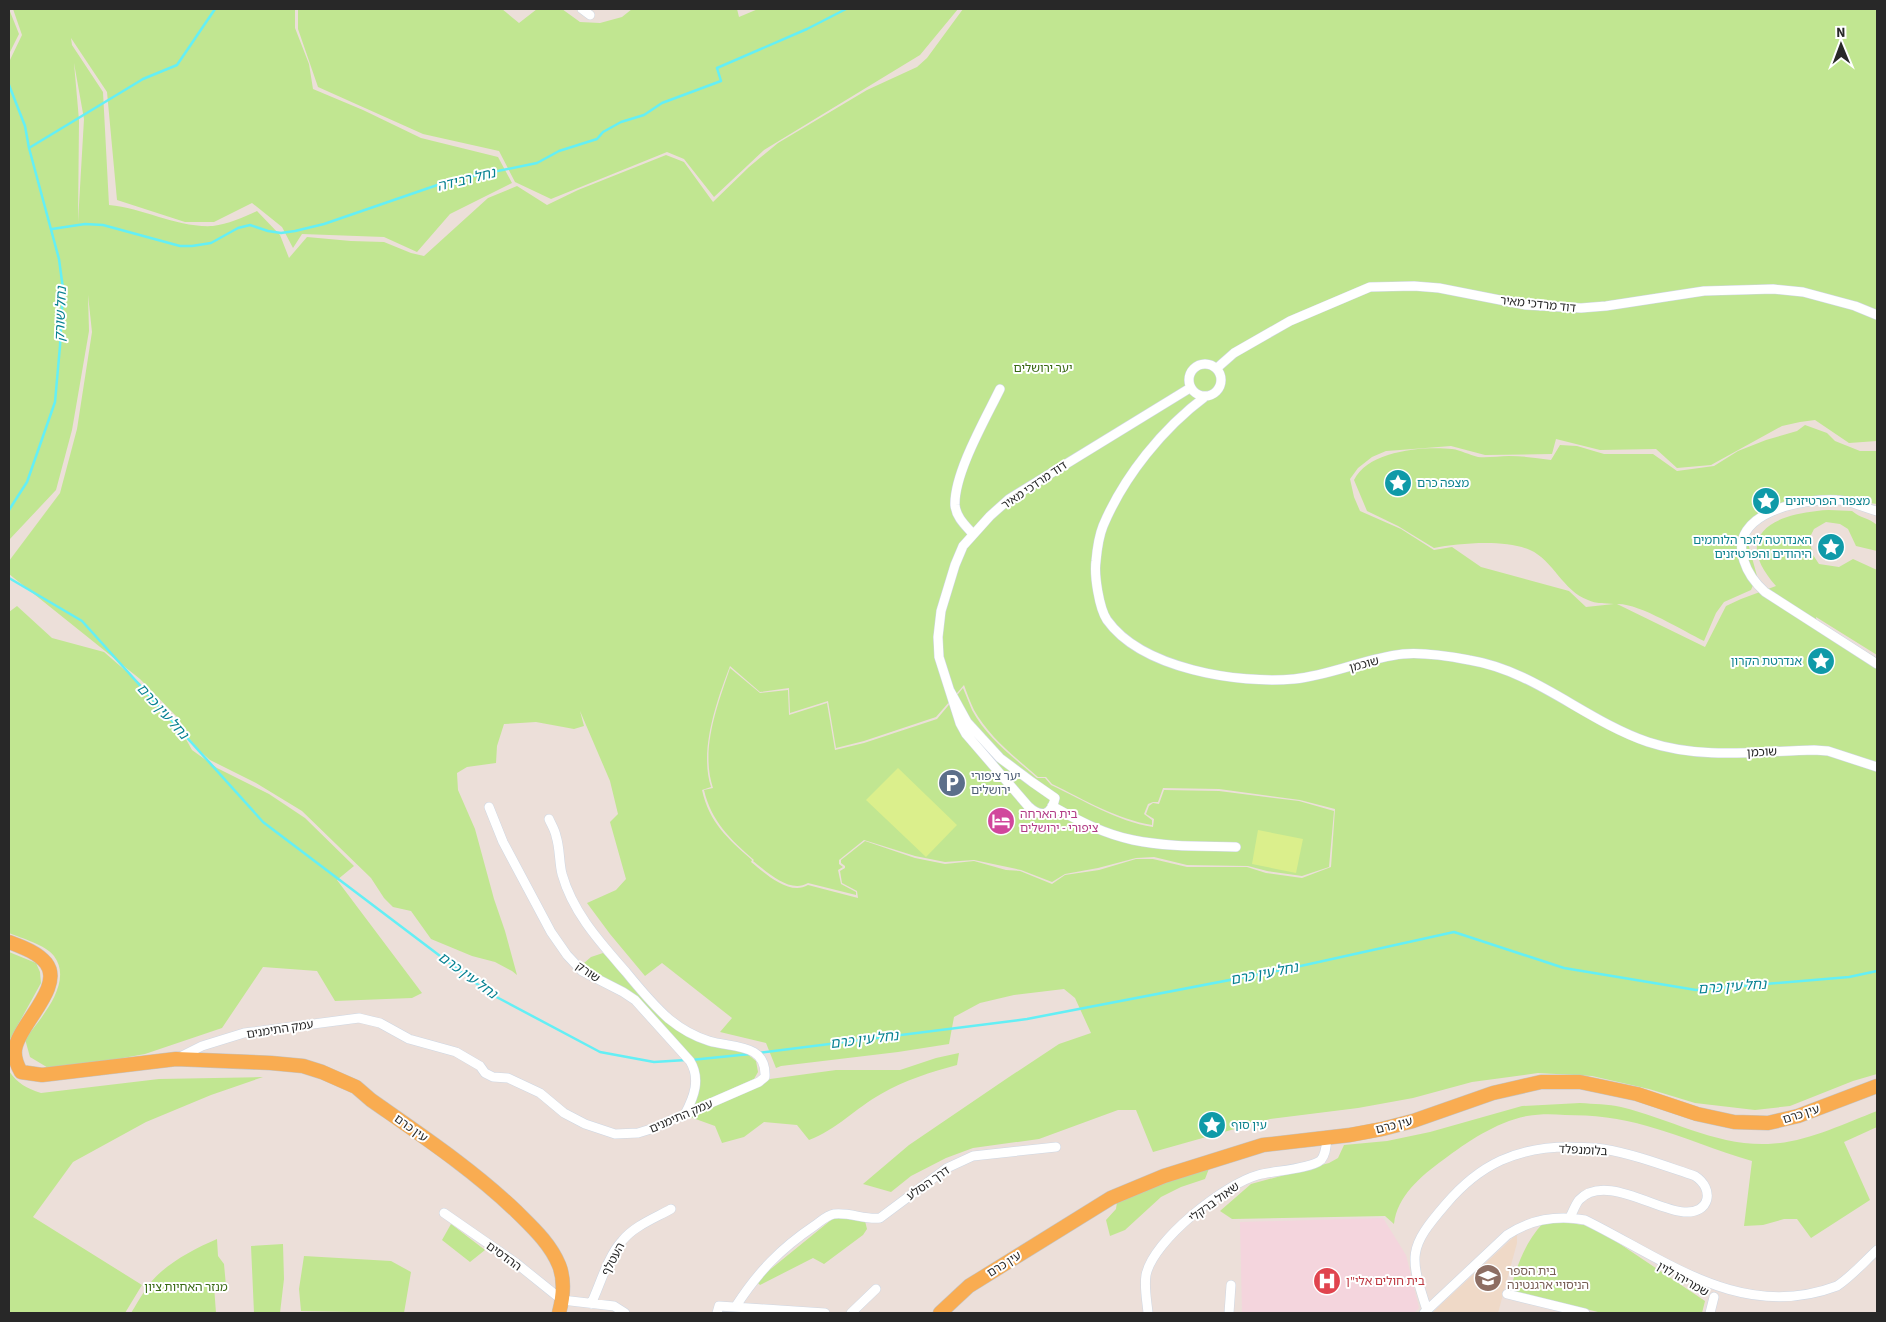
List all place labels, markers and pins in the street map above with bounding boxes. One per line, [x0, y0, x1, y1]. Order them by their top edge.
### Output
place icon: מצפה כרם [1383, 468, 1413, 498]
place label: מצפה כרם [1417, 475, 1469, 492]
place icon: מצפור הפרטיזנים [1751, 486, 1781, 516]
place label: מצפור הפרטיזנים [1785, 493, 1870, 510]
place label: האנדרטה לזכר הלוחמים היהודים והפרטיזנים [1693, 532, 1812, 563]
place icon: האנדרטה לזכר הלוחמים היהודים והפרטיזנים [1816, 532, 1846, 562]
place icon: אנדרטת הקרון [1806, 646, 1836, 676]
place label: אנדרטת הקרון [1731, 653, 1802, 670]
parking icon: יער ציפורי ירושלים [937, 768, 967, 798]
place label: יער ציפורי ירושלים [971, 768, 1021, 799]
hotel icon: בית הארחה ציפורי - ירושלים [986, 806, 1016, 836]
place label: בית הארחה ציפורי - ירושלים [1020, 806, 1099, 837]
place icon: עין סוף [1197, 1110, 1227, 1140]
place label: עין סוף [1231, 1117, 1267, 1134]
school or university icon: בית הספר הניסויי ארגנטינה [1473, 1263, 1503, 1293]
place label: בית הספר הניסויי ארגנטינה [1507, 1263, 1589, 1294]
hospital icon: בית חולים אלי"ן [1312, 1266, 1342, 1296]
place label: בית חולים אלי"ן [1346, 1273, 1425, 1290]

